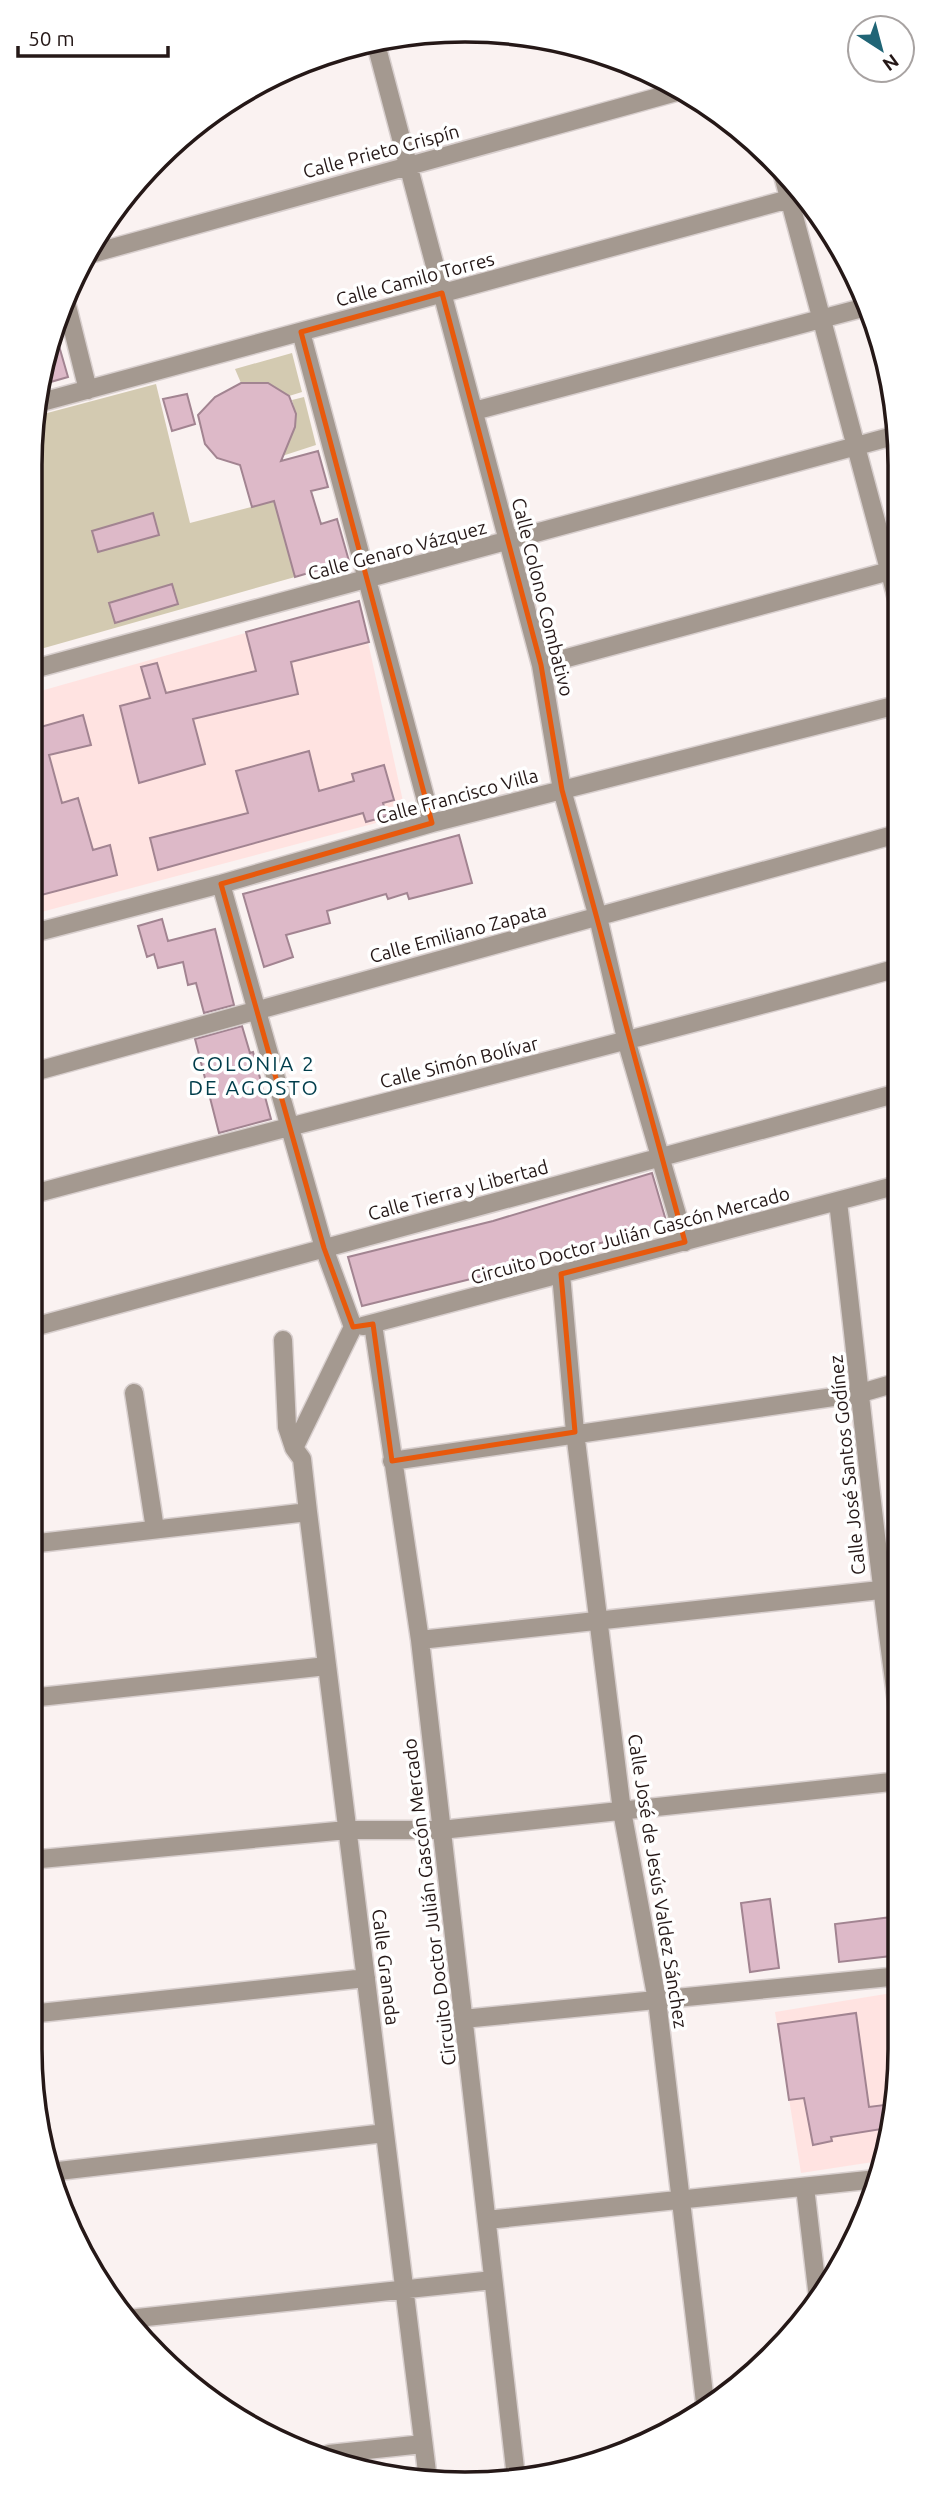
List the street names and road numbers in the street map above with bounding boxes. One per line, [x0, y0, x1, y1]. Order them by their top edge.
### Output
street label: Calle Prieto Crispín [300, 120, 462, 182]
street label: Calle Camilo Torres [333, 247, 497, 311]
street label: Calle Colono Combativo [508, 495, 578, 699]
street label: Calle Genaro Vázquez [305, 516, 489, 584]
street label: Calle Francisco Villa [374, 764, 540, 828]
street label: Calle Emiliano Zapata [367, 899, 549, 967]
street label: Calle Simón Bolívar [378, 1032, 540, 1092]
street label: Calle Tierra y Libertad [365, 1155, 551, 1225]
street label: Circuito Doctor Julián Gascón Mercado [468, 1182, 792, 1288]
street label: Calle José Santos Godínez [824, 1354, 869, 1576]
street label: Calle José de Jesús Valdez Sánchez [624, 1732, 692, 2030]
street label: Circuito Doctor Julián Gascón Mercado [398, 1737, 460, 2067]
street label: Calle Granada [368, 1907, 404, 2027]

